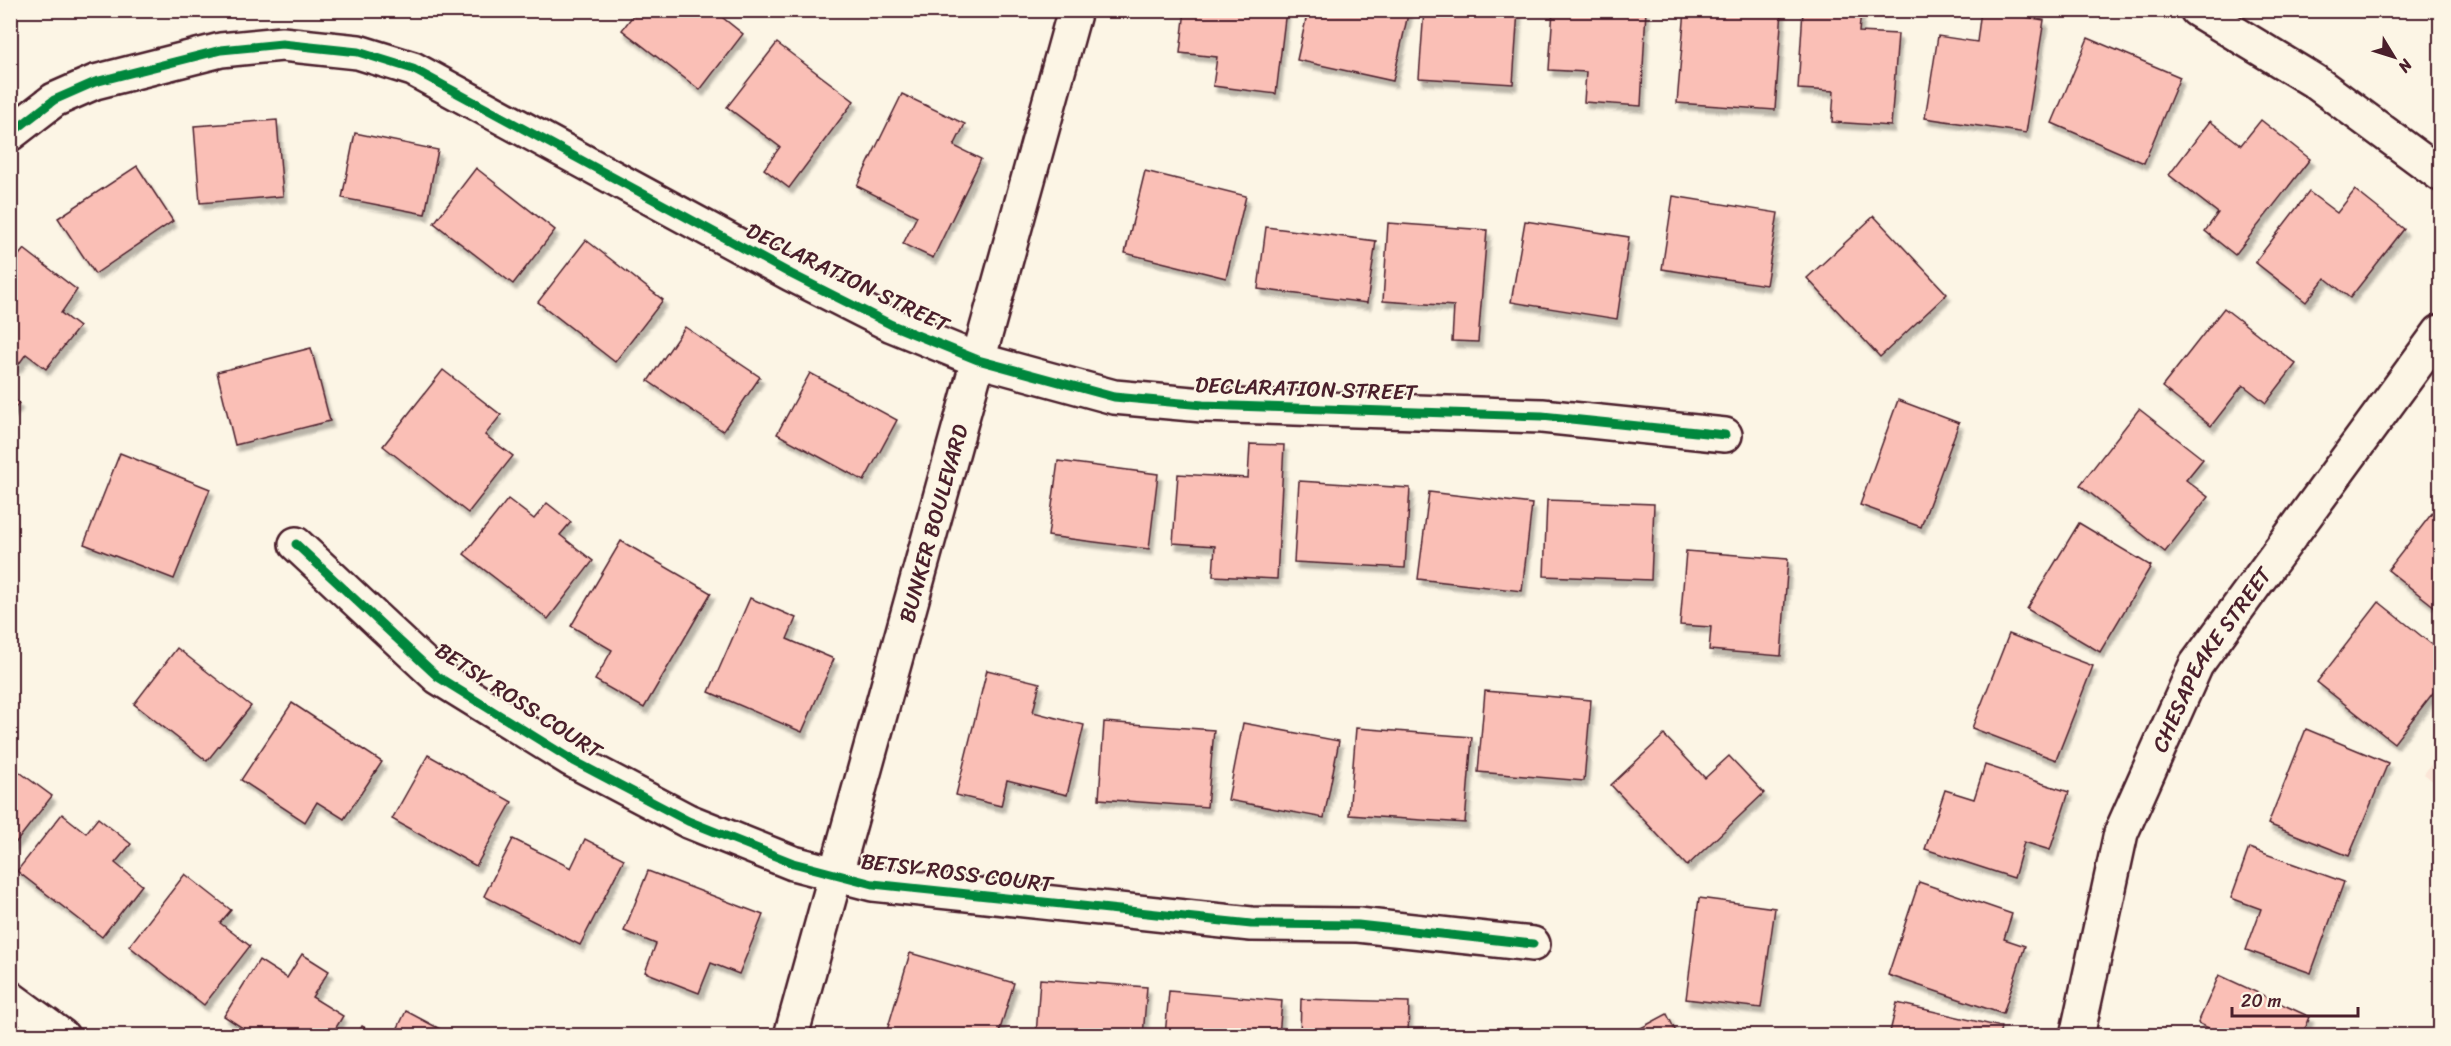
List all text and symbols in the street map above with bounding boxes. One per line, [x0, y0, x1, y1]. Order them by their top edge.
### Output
north arrow [2364, 27, 2424, 87]
text: N [2390, 52, 2421, 80]
street label: DECLARATION STREET [739, 211, 958, 344]
street label: DECLARATION STREET [1194, 365, 1420, 412]
street label: BUNKER BOULEVARD [887, 420, 979, 627]
street label: CHESAPEAKE STREET [2141, 558, 2283, 759]
street label: BETSY ROSS COURT [427, 631, 612, 770]
street label: BETSY ROSS COURT [859, 841, 1057, 904]
scale bar [2232, 980, 2358, 1018]
text: 20 m [2241, 985, 2281, 1017]

